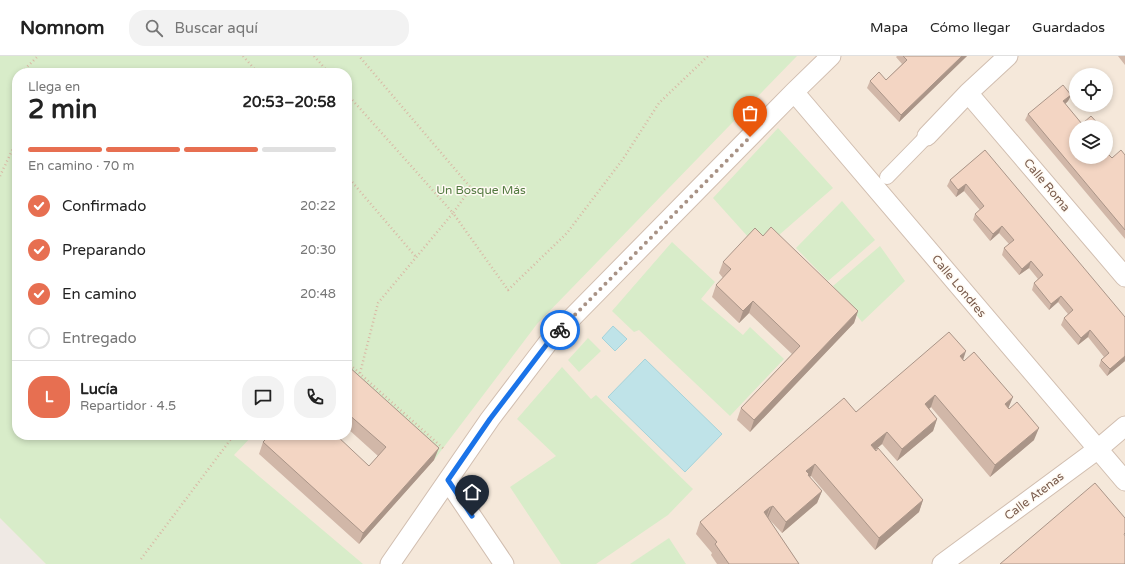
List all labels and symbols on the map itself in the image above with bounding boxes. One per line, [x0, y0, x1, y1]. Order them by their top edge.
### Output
pin [733, 96, 767, 137]
street label: Calle Roma [1021, 156, 1073, 214]
park label: Un Bosque Más [436, 183, 526, 197]
street label: Calle Londres [929, 252, 989, 320]
courier [540, 310, 580, 350]
street label: Calle Atenas [1002, 469, 1067, 523]
pin [455, 475, 489, 516]

